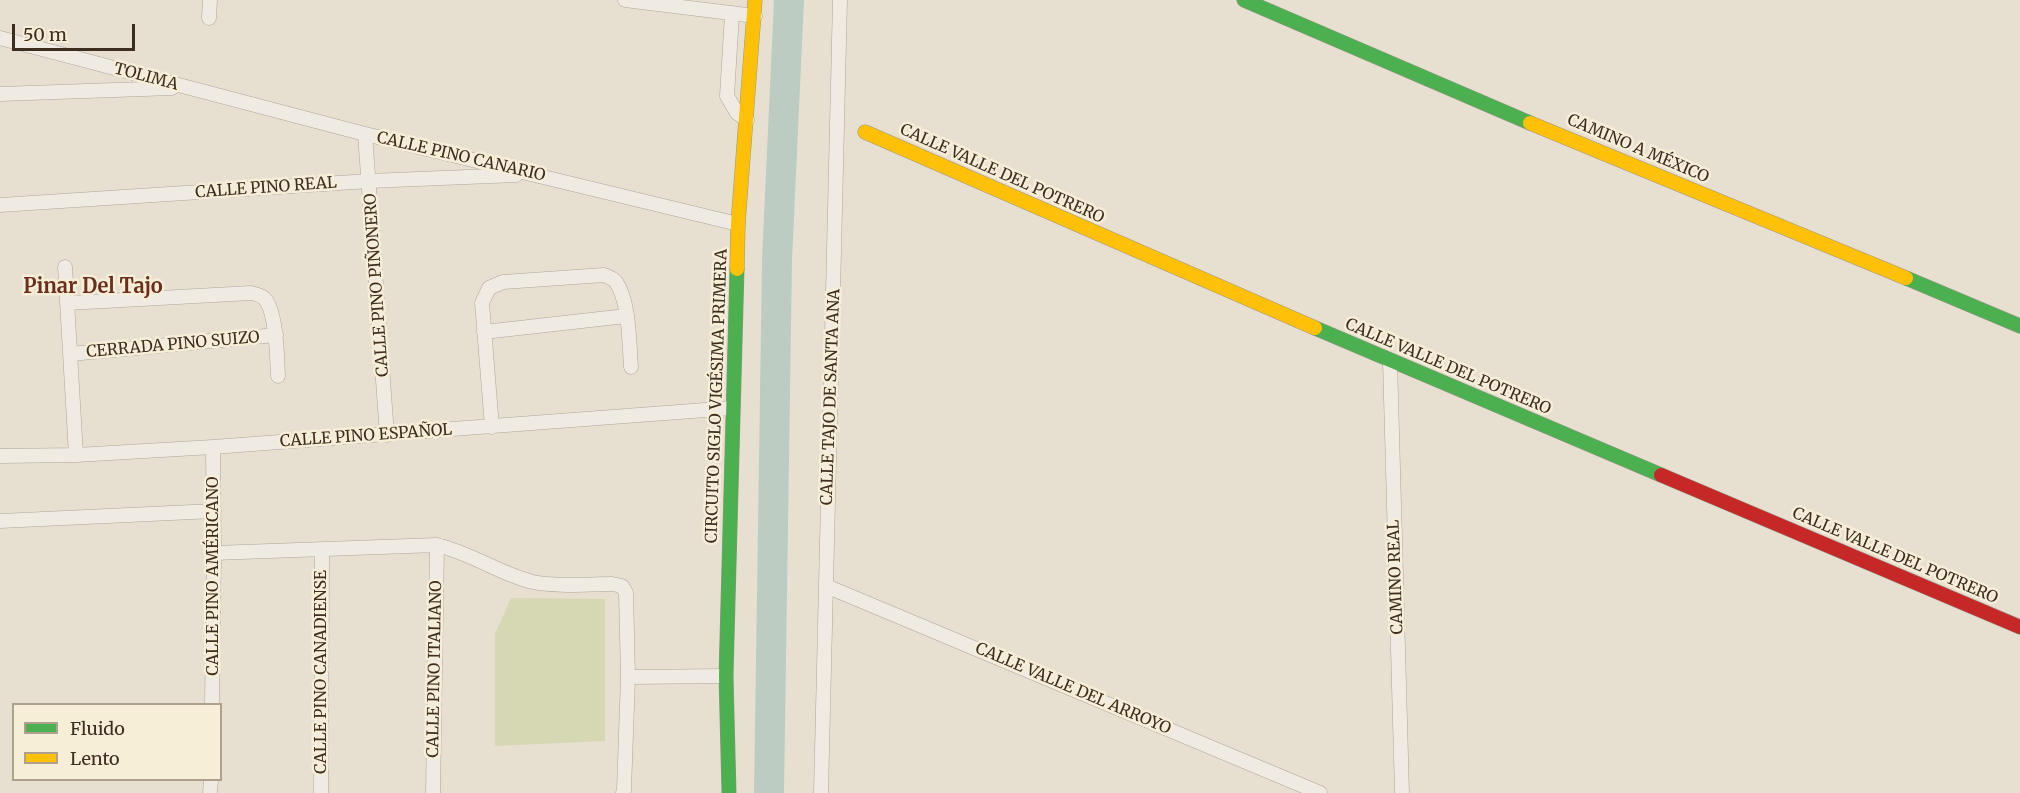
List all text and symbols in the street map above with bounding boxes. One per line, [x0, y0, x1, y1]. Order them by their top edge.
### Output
scale bar [15, 12, 138, 50]
text: 50 m [23, 23, 67, 46]
street label: TOLIMA [112, 59, 180, 95]
street label: CAMINO A MÉXICO [1564, 110, 1712, 188]
street label: CALLE VALLE DEL POTRERO [897, 120, 1107, 228]
street label: CALLE PINO CANARIO [375, 128, 547, 186]
street label: CALLE PINO REAL [194, 173, 338, 203]
street label: CALLE PINO PIÑONERO [361, 193, 393, 377]
street label: CIRCUITO SIGLO VIGÉSIMA PRIMERA [702, 248, 732, 544]
district label: Pinar Del Tajo [23, 275, 163, 299]
street label: CALLE TAJO DE SANTA ANA [818, 288, 844, 506]
street label: CALLE VALLE DEL POTRERO [1342, 315, 1554, 419]
street label: CERRADA PINO SUIZO [85, 328, 261, 362]
street label: CALLE PINO ESPAÑOL [279, 420, 453, 452]
street label: CALLE PINO AMÉRICANO [203, 476, 223, 676]
street label: CALLE VALLE DEL POTRERO [1789, 504, 2001, 608]
street label: CAMINO REAL [1384, 519, 1408, 635]
street label: CALLE PINO CANADIENSE [311, 570, 331, 774]
street label: CALLE PINO ITALIANO [424, 580, 446, 758]
street label: CALLE VALLE DEL ARROYO [972, 639, 1174, 739]
legend [12, 703, 222, 781]
text: Fluido [70, 717, 125, 740]
text: Lento [70, 747, 120, 770]

